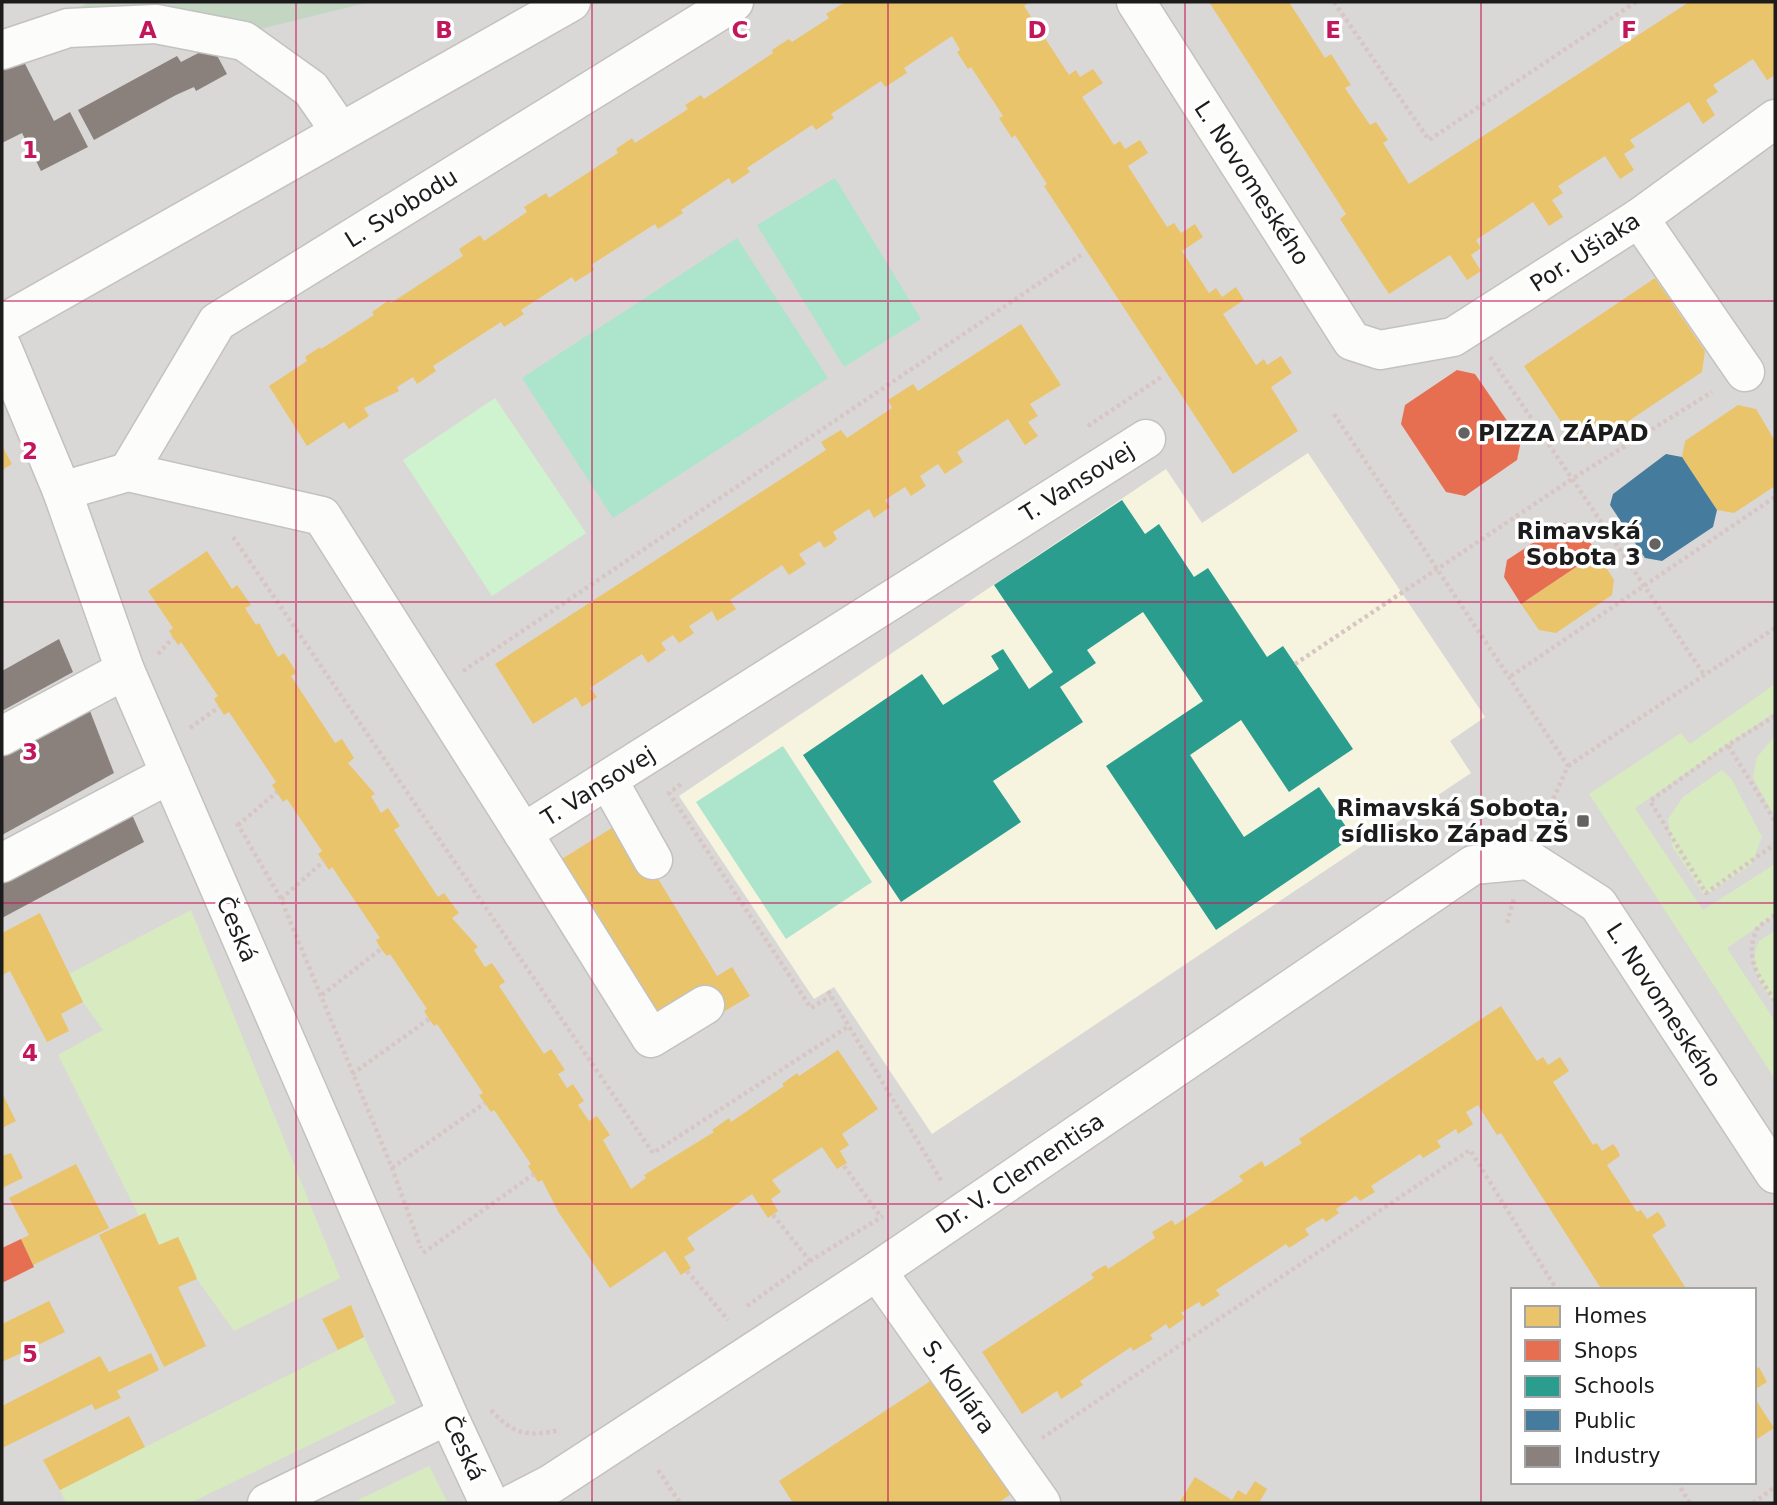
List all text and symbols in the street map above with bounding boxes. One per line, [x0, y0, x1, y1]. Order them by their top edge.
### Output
text: A [139, 17, 157, 43]
text: B [435, 17, 453, 43]
text: C [732, 17, 748, 43]
text: D [1027, 17, 1047, 43]
text: E [1325, 17, 1341, 43]
text: F [1621, 17, 1637, 43]
street label: L. Novomeského [1189, 96, 1315, 270]
text: 1 [22, 137, 38, 163]
street label: L. Svobodu [340, 163, 462, 253]
street label: Por. Ušiaka [1525, 207, 1645, 297]
place label: PIZZA ZÁPAD [1478, 419, 1649, 446]
marker: PIZZA ZÁPAD [1456, 425, 1472, 441]
street label: T. Vansovej [1015, 437, 1138, 528]
text: 2 [22, 438, 38, 464]
place label: Rimavská Sobota 3 [1516, 518, 1641, 570]
marker: Rimavská Sobota 3 [1647, 536, 1663, 552]
text: 3 [22, 739, 38, 765]
street label: T. Vansovej [536, 741, 659, 832]
place label: Rimavská Sobota, sídlisko Západ ZŠ [1337, 795, 1569, 847]
marker: Rimavská Sobota, sídlisko Západ ZŠ [1575, 813, 1591, 829]
street label: Česká [212, 892, 263, 966]
street label: L. Novomeského [1601, 918, 1727, 1092]
text: 4 [22, 1040, 38, 1066]
street label: Dr. V. Clementisa [931, 1107, 1109, 1239]
legend [1511, 1288, 1756, 1484]
text: Homes [1574, 1304, 1647, 1328]
street label: S. Kollára [917, 1335, 1001, 1439]
text: Shops [1574, 1339, 1638, 1363]
text: 5 [22, 1341, 38, 1367]
text: Schools [1574, 1374, 1655, 1398]
text: Public [1574, 1409, 1636, 1433]
street label: Česká [438, 1411, 491, 1485]
text: Industry [1574, 1444, 1660, 1468]

